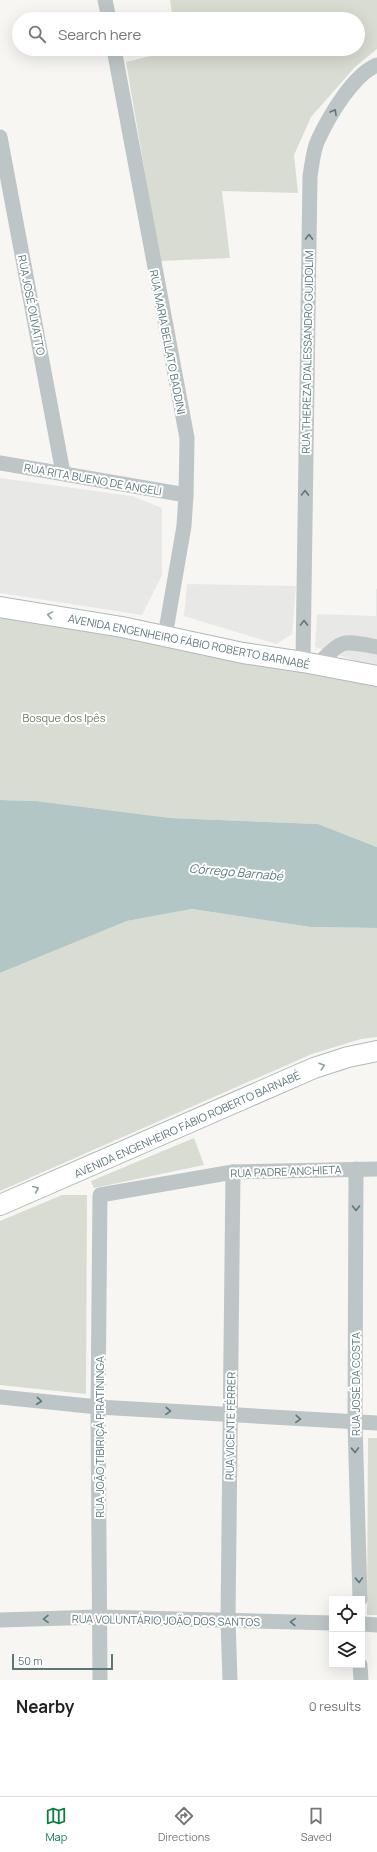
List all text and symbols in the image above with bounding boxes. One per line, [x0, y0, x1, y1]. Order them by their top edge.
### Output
search box [12, 12, 365, 56]
icon: search [26, 23, 48, 45]
text: Search here [58, 24, 141, 45]
one-way arrow [329, 109, 336, 117]
one-way arrow [305, 234, 313, 240]
street label: RUA THEREZA D'ALESSANDRO GUIDOLIM [298, 250, 316, 454]
street label: RUA JOSÉ OLIVATTO [15, 254, 49, 356]
street label: RUA MARIA BELLATO BADDINI [147, 269, 189, 415]
street label: RUA RITA BUENO DE ANGELI [23, 460, 163, 498]
one-way arrow [301, 490, 309, 496]
street label: AVENIDA ENGENHEIRO FÁBIO ROBERTO BARNABÉ [67, 610, 311, 672]
one-way arrow [47, 611, 53, 619]
one-way arrow [300, 620, 308, 626]
park label: Bosque dos Ipês [23, 710, 106, 725]
water label: Córrego Barnabé [188, 859, 285, 885]
one-way arrow [319, 1062, 326, 1070]
street label: AVENIDA ENGENHEIRO FÁBIO ROBERTO BARNABÉ [72, 1067, 302, 1181]
street label: RUA PADRE ANCHIETA [230, 1162, 342, 1180]
one-way arrow [32, 1186, 39, 1194]
one-way arrow [352, 1205, 360, 1211]
street label: RUA JOSÉ DA COSTA [348, 1332, 363, 1436]
street label: RUA JOÃO TIBIRIÇÁ PIRATININGA [92, 1356, 107, 1518]
street label: RUA VICENTE FÉRRER [222, 1372, 238, 1480]
one-way arrow [36, 1396, 42, 1405]
one-way arrow [165, 1407, 171, 1416]
one-way arrow [295, 1414, 301, 1423]
one-way arrow [351, 1447, 360, 1453]
one-way arrow [355, 1577, 363, 1583]
map controls [329, 1596, 365, 1668]
button: locate [329, 1596, 365, 1632]
street label: RUA VOLUNTÁRIO JOÃO DOS SANTOS [72, 1611, 261, 1629]
one-way arrow [43, 1614, 49, 1623]
one-way arrow [290, 1618, 296, 1626]
button: layers [329, 1632, 365, 1668]
scale bar [12, 1652, 113, 1671]
text: 50 m [18, 1653, 43, 1668]
text: Nearby [16, 1695, 74, 1718]
text: 0 results [309, 1697, 361, 1715]
tab: Map [45, 1805, 67, 1844]
tab: Directions [158, 1805, 210, 1844]
tab: Saved [301, 1805, 332, 1844]

